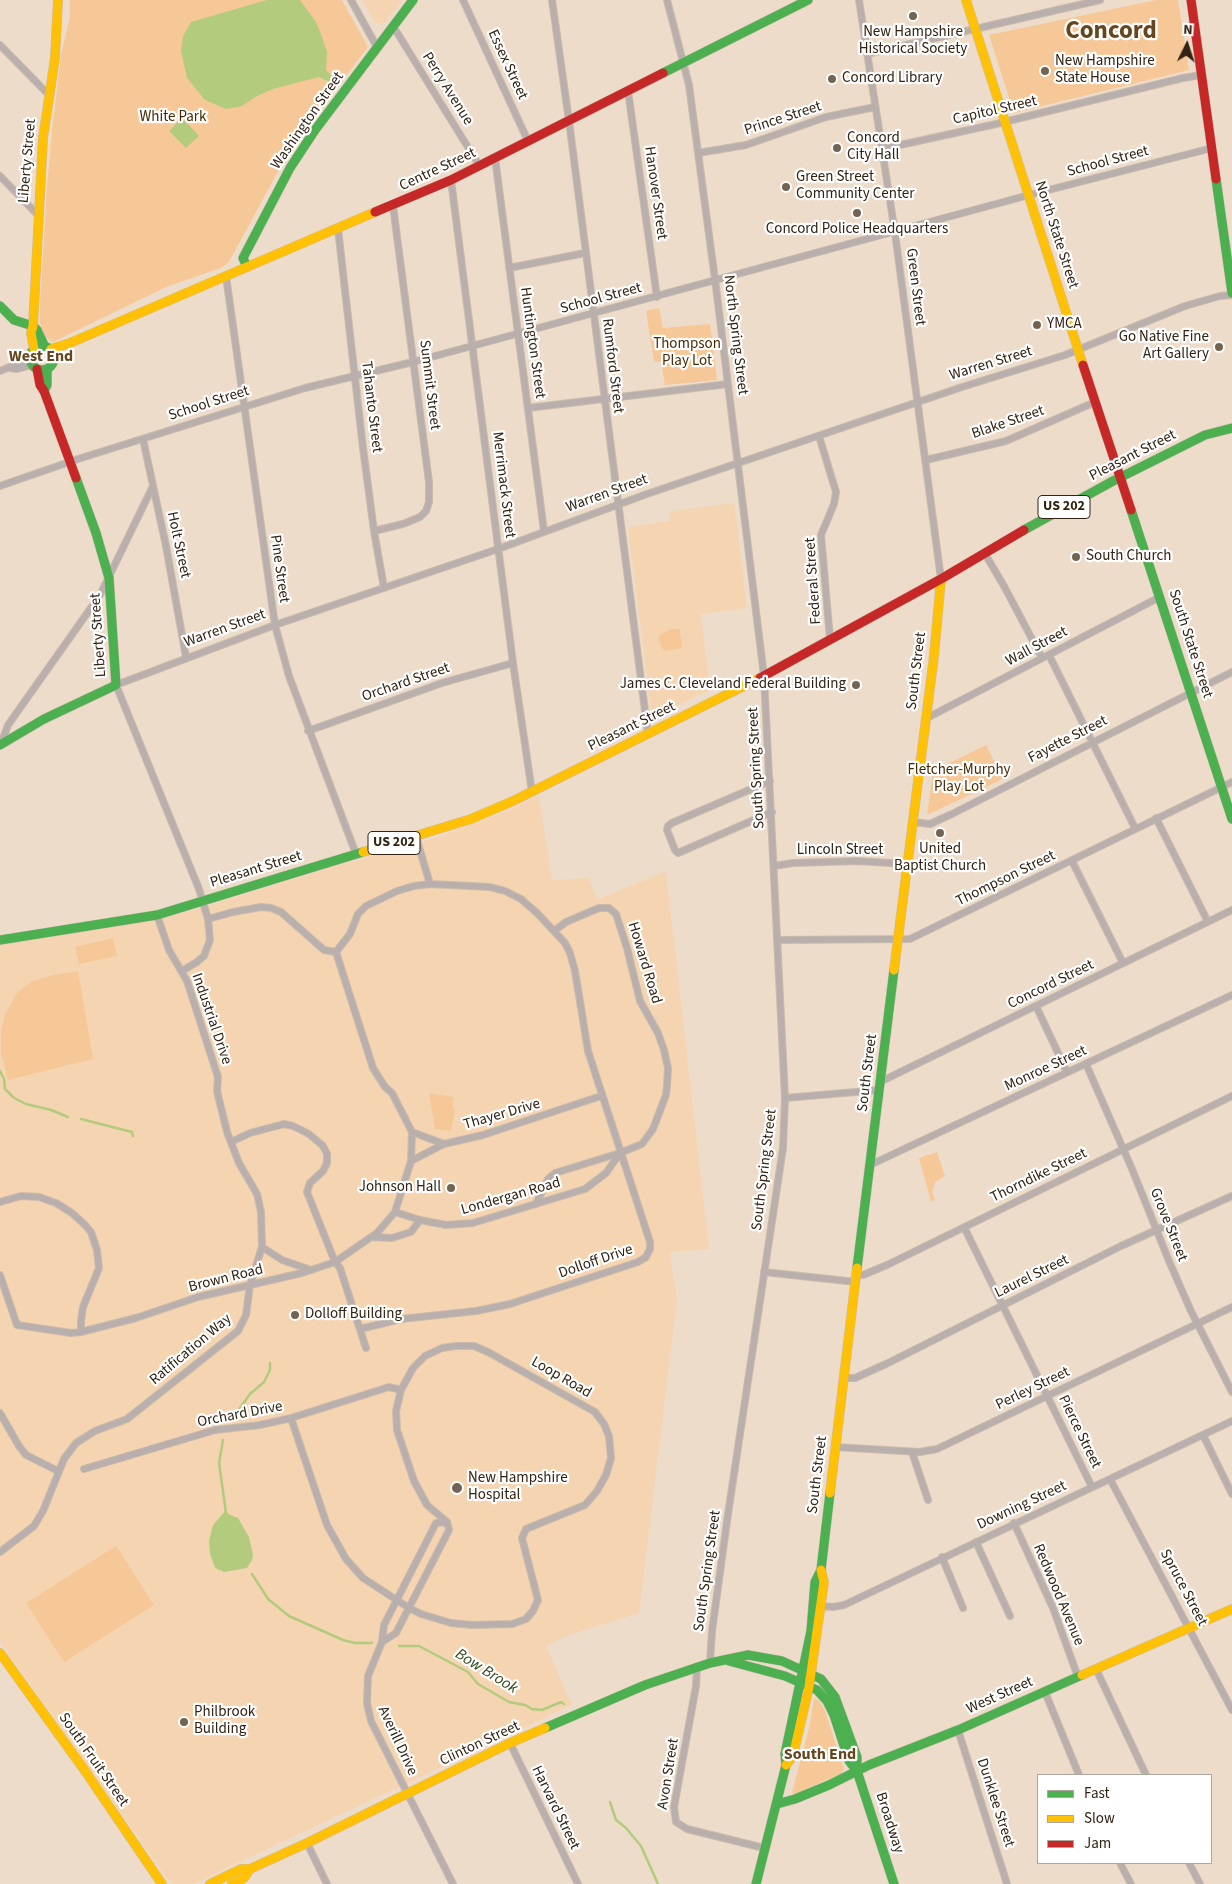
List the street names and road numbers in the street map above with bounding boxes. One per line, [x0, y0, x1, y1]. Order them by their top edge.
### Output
street label: Essex Street [483, 27, 531, 103]
street label: Perry Avenue [417, 49, 477, 129]
street label: Washington Street [268, 69, 348, 173]
street label: Capitol Street [951, 93, 1039, 129]
street label: Prince Street [742, 98, 824, 140]
street label: Liberty Street [15, 118, 41, 204]
street label: School Street [1065, 142, 1151, 182]
street label: Centre Street [397, 144, 479, 196]
street label: Hanover Street [640, 145, 670, 241]
street label: North State Street [1030, 179, 1082, 291]
street label: Green Street [901, 247, 929, 327]
street label: North Spring Street [719, 274, 751, 396]
street label: School Street [558, 279, 644, 319]
street label: Huntington Street [515, 286, 549, 400]
street label: Rumford Street [597, 318, 627, 414]
street label: Summit Street [415, 339, 443, 431]
street label: Warren Street [947, 343, 1035, 385]
street label: Tahanto Street [356, 360, 386, 454]
street label: School Street [166, 383, 252, 425]
street label: Blake Street [969, 402, 1047, 444]
street label: Pleasant Street [1087, 426, 1179, 486]
street label: Merrimack Street [488, 431, 518, 539]
street label: Warren Street [564, 471, 650, 517]
road number: US 202 [1038, 496, 1090, 518]
street label: Holt Street [162, 510, 194, 580]
street label: Pine Street [265, 534, 293, 604]
street label: Federal Street [802, 537, 826, 625]
street label: South State Street [1164, 587, 1216, 701]
street label: Liberty Street [87, 592, 111, 678]
street label: Warren Street [182, 606, 268, 652]
street label: Wall Street [1003, 623, 1071, 671]
street label: South Street [903, 631, 931, 711]
street label: Orchard Street [360, 660, 452, 706]
street label: Pleasant Street [585, 698, 679, 756]
street label: South Spring Street [745, 707, 769, 829]
street label: Fayette Street [1025, 712, 1111, 768]
road number: US 202 [368, 831, 420, 854]
street label: Lincoln Street [797, 842, 883, 860]
street label: Thompson Street [953, 847, 1059, 911]
street label: Pleasant Street [208, 848, 304, 892]
street label: Howard Road [623, 920, 665, 1006]
street label: Concord Street [1005, 956, 1097, 1014]
street label: Industrial Drive [187, 971, 235, 1067]
street label: South Street [854, 1033, 882, 1113]
street label: Monroe Street [1002, 1042, 1090, 1096]
street label: Thayer Drive [462, 1095, 542, 1135]
street label: South Spring Street [749, 1108, 781, 1232]
street label: Thorndike Street [988, 1145, 1090, 1207]
street label: Londergan Road [459, 1174, 563, 1220]
street label: Grove Street [1145, 1186, 1191, 1264]
street label: Dolloff Drive [557, 1241, 635, 1283]
street label: Laurel Street [992, 1251, 1072, 1303]
street label: Brown Road [187, 1261, 265, 1297]
street label: Ratification Way [147, 1311, 235, 1389]
street label: Loop Road [528, 1353, 594, 1403]
street label: Perley Street [993, 1363, 1073, 1415]
street label: Pierce Street [1054, 1392, 1104, 1472]
street label: Orchard Drive [196, 1398, 284, 1432]
street label: South Street [804, 1435, 832, 1515]
street label: Downing Street [975, 1477, 1069, 1535]
street label: South Spring Street [691, 1509, 725, 1633]
street label: Redwood Avenue [1028, 1541, 1088, 1649]
street label: Spruce Street [1155, 1547, 1211, 1629]
street label: West Street [964, 1673, 1036, 1719]
street label: Averill Drive [373, 1703, 421, 1779]
street label: South Fruit Street [54, 1710, 132, 1810]
street label: Clinton Street [437, 1718, 523, 1770]
street label: Avon Street [654, 1737, 684, 1811]
street label: Dunklee Street [972, 1756, 1018, 1850]
street label: Harvard Street [527, 1763, 583, 1853]
street label: Broadway [871, 1790, 907, 1856]

